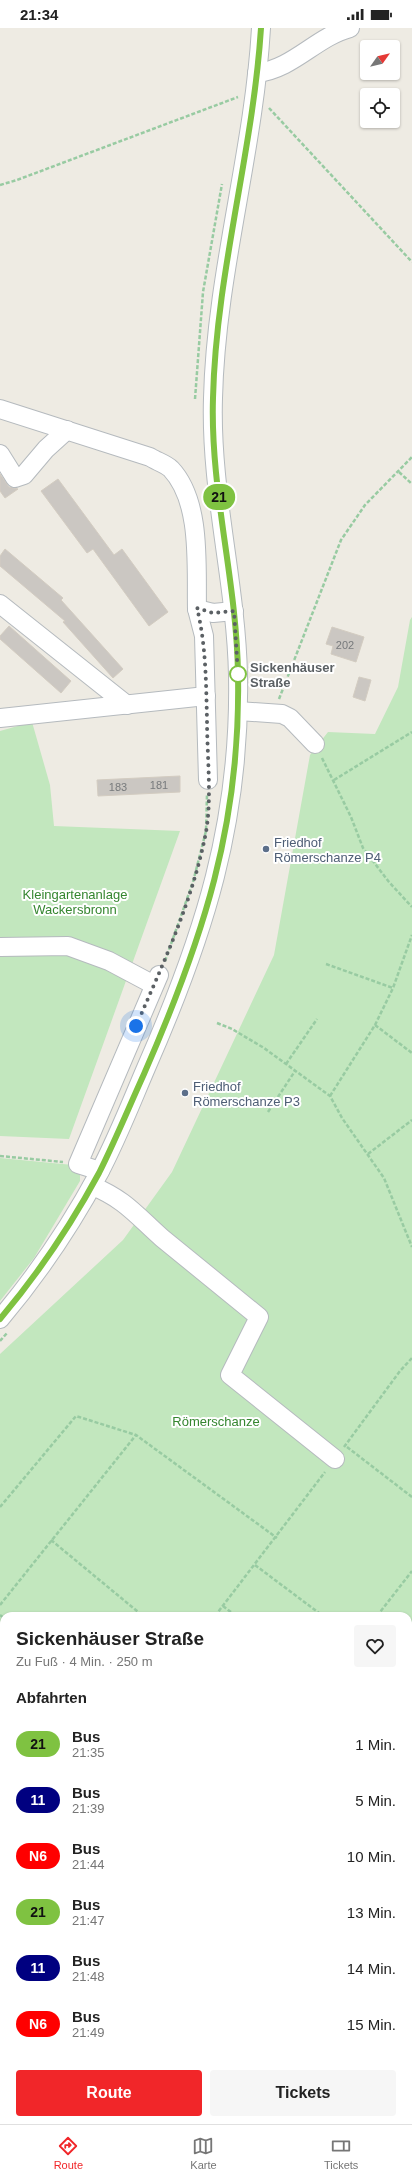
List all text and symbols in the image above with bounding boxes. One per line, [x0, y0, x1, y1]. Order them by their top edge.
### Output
text: 21:34 [20, 6, 58, 23]
north arrow [360, 40, 400, 80]
map controls [360, 40, 400, 128]
button: locate [360, 88, 400, 128]
line badge: 21 [201, 484, 237, 510]
text: 21 [211, 489, 227, 505]
house number: 202 [336, 639, 354, 651]
place label: Sickenhäuser Straße [250, 660, 335, 690]
marker: Sickenhäuser Straße [229, 665, 247, 683]
house number: 181 [150, 779, 168, 791]
house number: 183 [109, 781, 127, 793]
place label: Friedhof Römerschanze P4 [274, 835, 381, 865]
marker: Friedhof Römerschanze P4 [261, 844, 271, 854]
park label: Kleingartenanlage Wackersbronn [23, 887, 127, 917]
your location [126, 1016, 146, 1036]
place label: Friedhof Römerschanze P3 [193, 1079, 300, 1109]
marker: Friedhof Römerschanze P3 [180, 1088, 190, 1098]
park label: Römerschanze [172, 1414, 260, 1429]
button: heart [354, 1625, 396, 1667]
text: Sickenhäuser Straße [16, 1628, 204, 1649]
text: Zu Fuß · 4 Min. · 250 m [16, 1654, 153, 1669]
text: Abfahrten [16, 1689, 87, 1706]
text: Bus [72, 1728, 100, 1745]
text: 21 [30, 1736, 46, 1752]
text: 1 Min. [355, 1736, 396, 1753]
text: 21:35 [72, 1745, 105, 1760]
text: Bus [72, 1784, 100, 1801]
text: 11 [31, 1792, 45, 1808]
text: 5 Min. [355, 1792, 396, 1809]
text: 21:39 [72, 1801, 105, 1816]
text: Bus [72, 1840, 100, 1857]
text: N6 [29, 1848, 47, 1864]
text: 10 Min. [347, 1848, 396, 1865]
text: 21:44 [72, 1857, 105, 1872]
text: Bus [72, 1896, 100, 1913]
text: 21 [30, 1904, 46, 1920]
text: 13 Min. [347, 1904, 396, 1921]
text: 21:47 [72, 1913, 105, 1928]
text: Bus [72, 1952, 100, 1969]
text: 11 [31, 1960, 45, 1976]
text: 14 Min. [347, 1960, 396, 1977]
text: 21:48 [72, 1969, 105, 1984]
text: Bus [72, 2008, 100, 2025]
text: N6 [29, 2016, 47, 2032]
text: 15 Min. [347, 2016, 396, 2033]
text: 21:49 [72, 2025, 105, 2040]
button: Route [16, 2070, 202, 2116]
button: Tickets [210, 2070, 396, 2116]
tab: Route [54, 2135, 83, 2171]
tab: Karte [190, 2135, 217, 2171]
tab: Tickets [324, 2135, 358, 2171]

